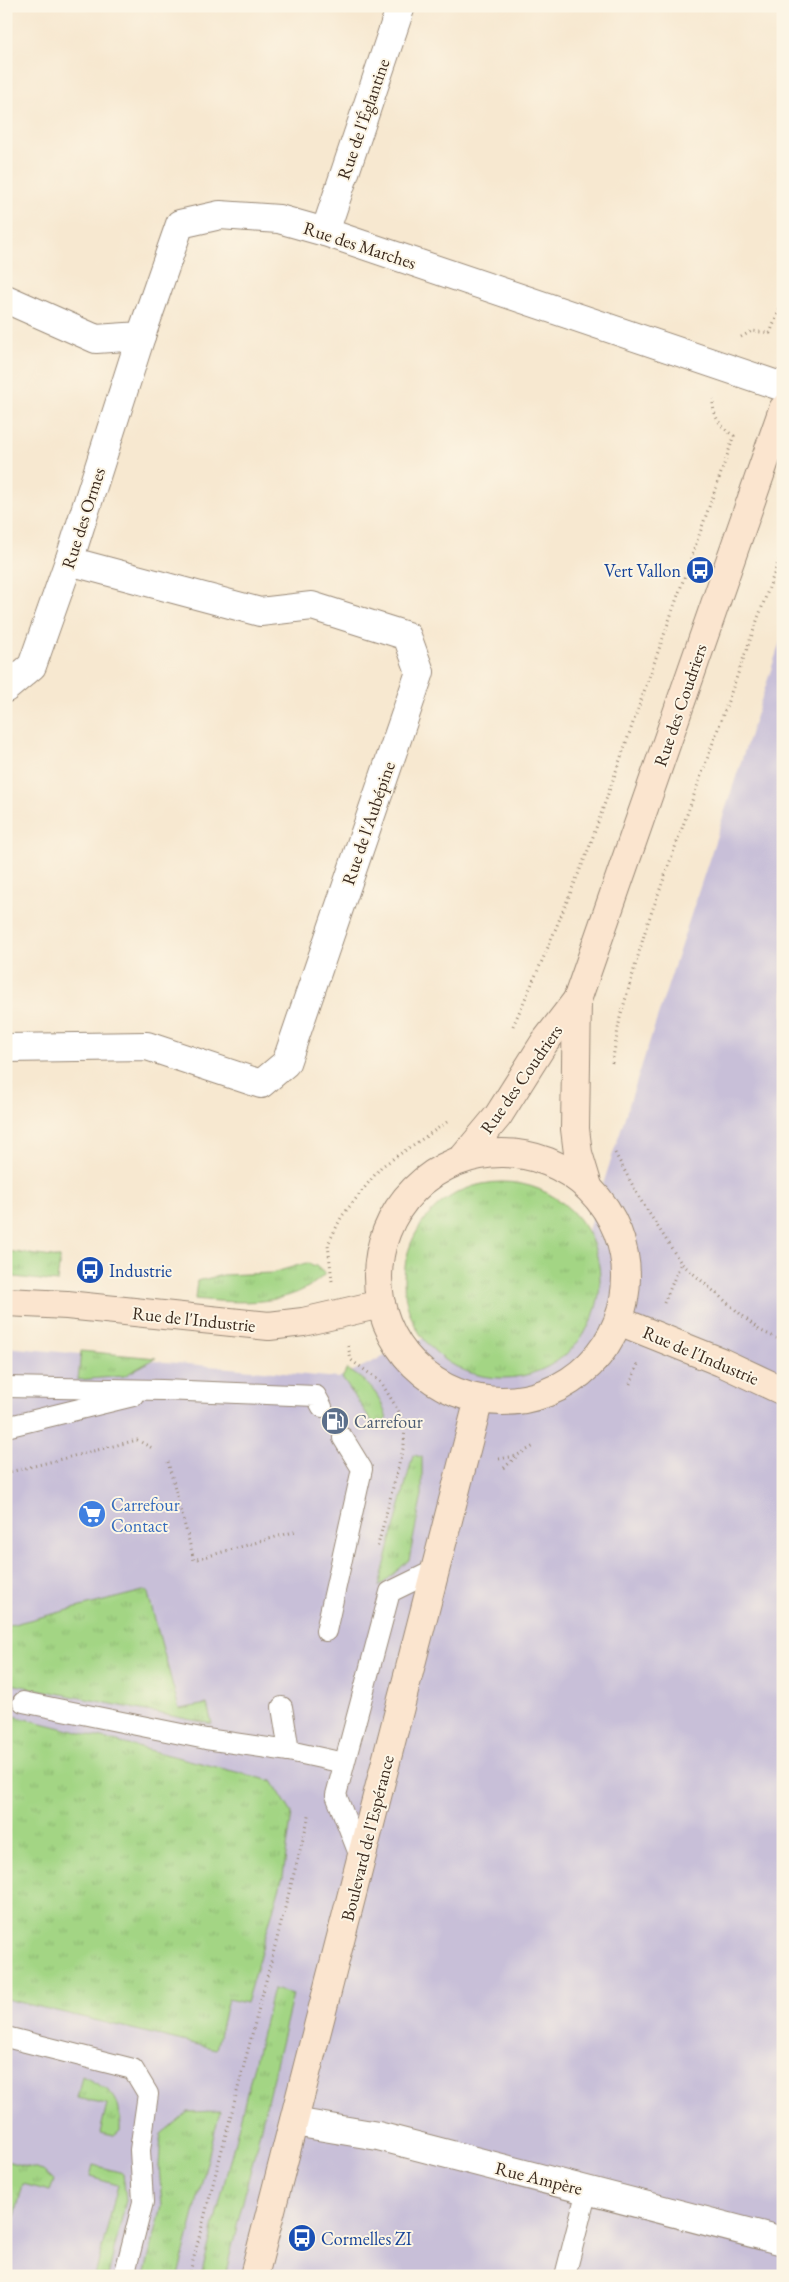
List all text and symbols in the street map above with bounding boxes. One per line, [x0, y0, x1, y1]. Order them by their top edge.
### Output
street label: Rue de l'Églantine [332, 56, 394, 182]
street label: Rue des Marches [301, 216, 419, 274]
street label: Rue des Ormes [56, 464, 110, 572]
bus stop icon: Vert Vallon [685, 555, 715, 585]
place label: Vert Vallon [604, 559, 681, 582]
street label: Rue des Coudriers [648, 641, 712, 769]
street label: Rue de l'Aubépine [336, 758, 400, 888]
street label: Rue des Coudriers [475, 1020, 567, 1138]
bus stop icon: Industrie [75, 1255, 105, 1285]
place label: Industrie [109, 1259, 172, 1282]
street label: Rue de l'Industrie [131, 1301, 257, 1337]
street label: Rue de l'Industrie [640, 1320, 762, 1390]
fuel station icon: Carrefour [320, 1406, 350, 1436]
place label: Carrefour [354, 1410, 423, 1433]
place label: Carrefour Contact [111, 1493, 180, 1537]
supermarket icon: Carrefour Contact [77, 1499, 107, 1529]
street label: Boulevard de l'Espérance [335, 1753, 399, 1923]
street label: Rue Ampère [493, 2156, 585, 2200]
bus stop icon: Cormelles ZI [287, 2223, 317, 2253]
place label: Cormelles ZI [321, 2227, 412, 2250]

